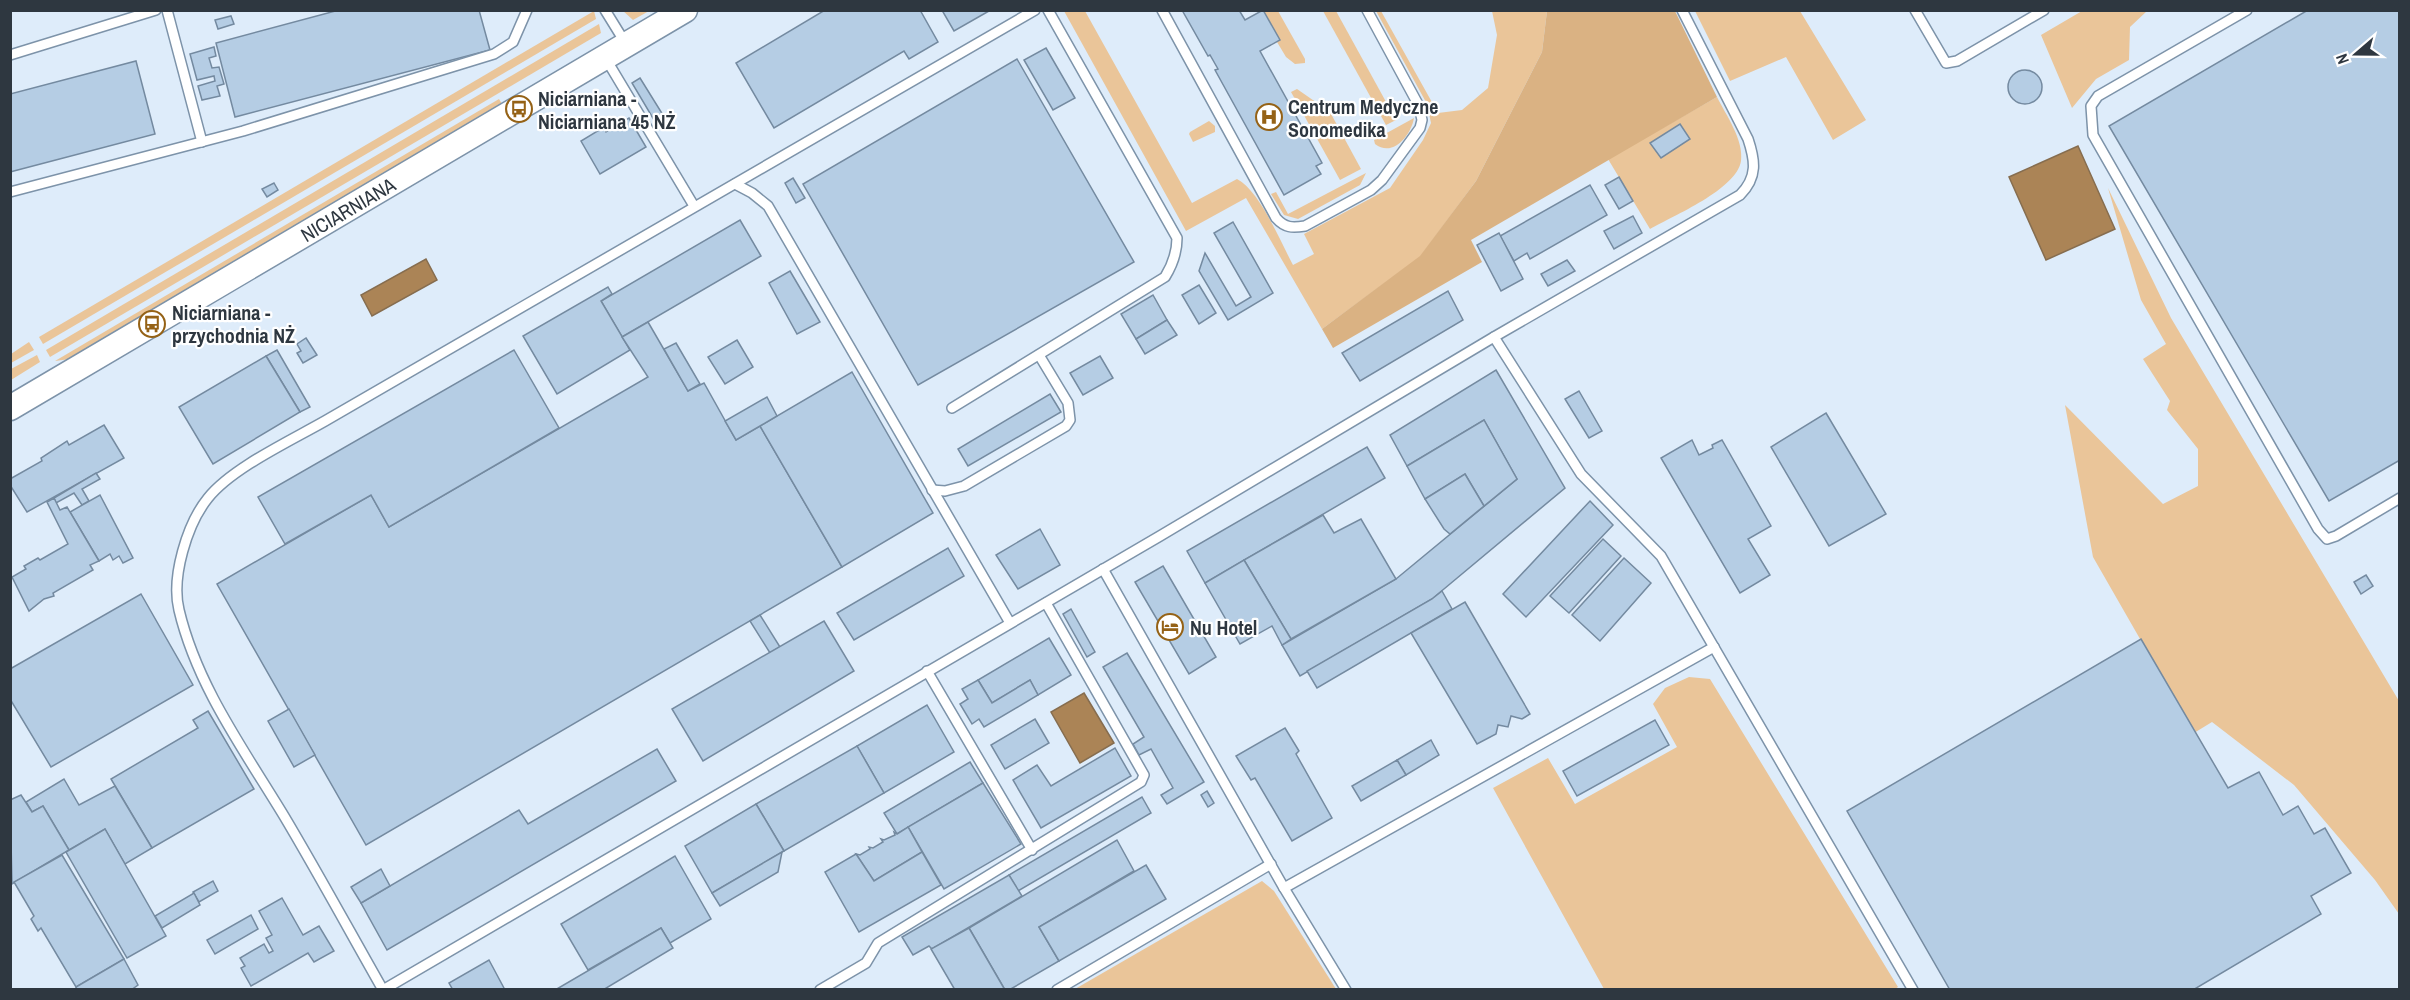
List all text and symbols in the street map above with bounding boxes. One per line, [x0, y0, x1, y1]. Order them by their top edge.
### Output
north arrow [2326, 24, 2386, 84]
text: N [2330, 51, 2354, 67]
place label: Niciarniana - Niciarniana 45 NŻ [538, 85, 676, 135]
place label: Centrum Medyczne Sonomedika [1288, 93, 1438, 143]
bus stop icon: Niciarniana - Niciarniana 45 NŻ [504, 94, 534, 124]
hospital icon: Centrum Medyczne Sonomedika [1254, 102, 1284, 132]
street label: NICIARNIANA [295, 170, 400, 247]
place label: Niciarniana - przychodnia NŻ [172, 299, 295, 349]
bus stop icon: Niciarniana - przychodnia NŻ [137, 309, 167, 339]
hotel icon: Nu Hotel [1155, 612, 1185, 642]
place label: Nu Hotel [1190, 614, 1257, 641]

